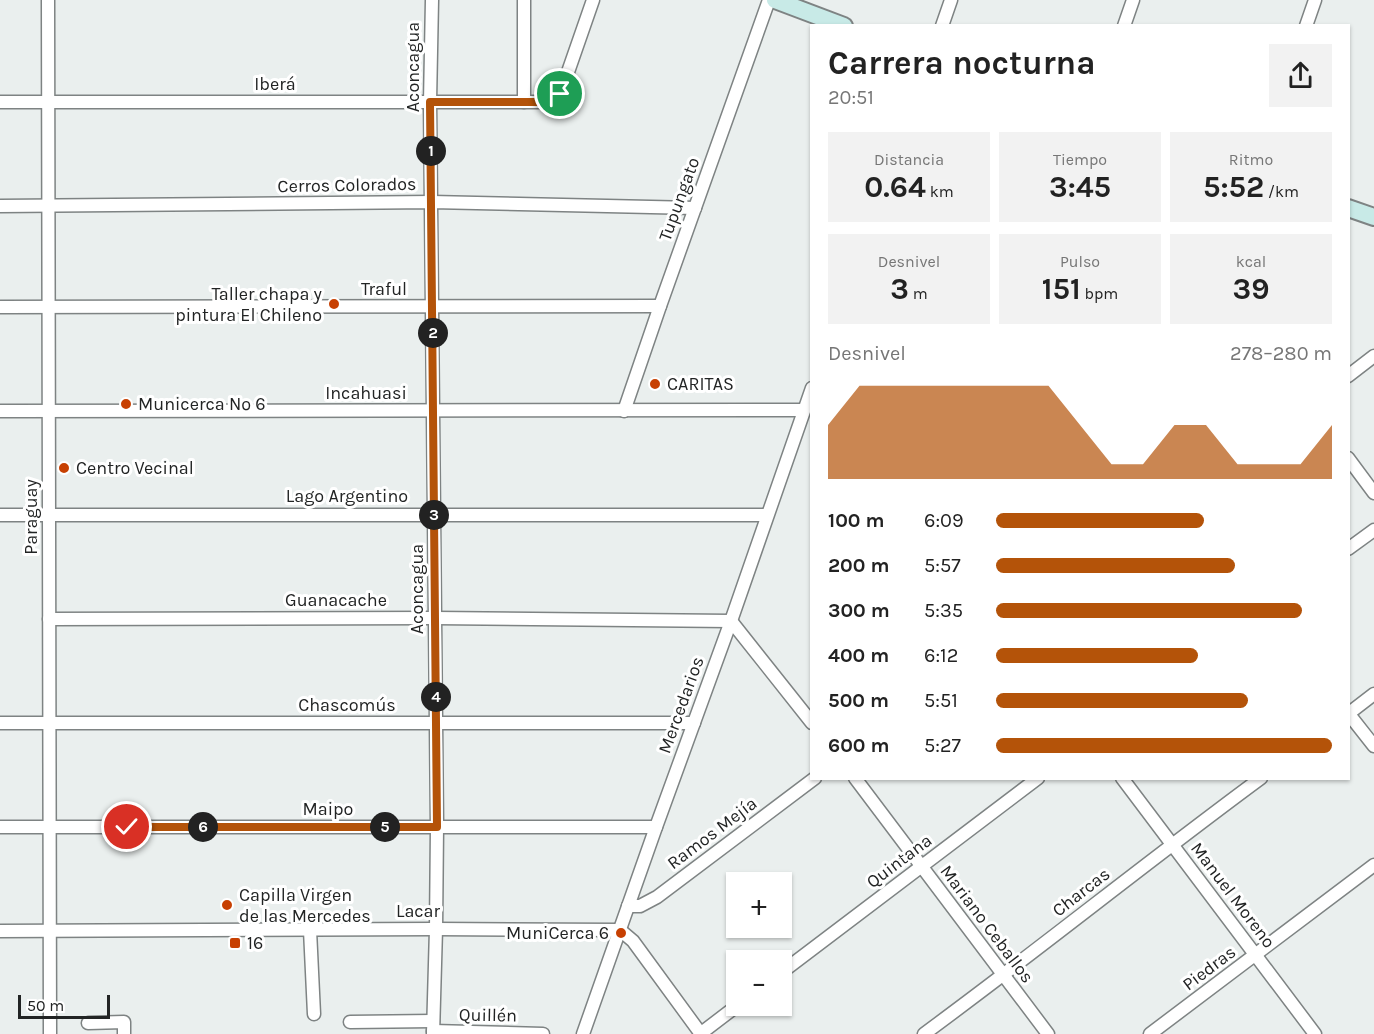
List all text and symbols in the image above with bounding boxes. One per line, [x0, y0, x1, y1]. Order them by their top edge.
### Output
street label: Aconcagua [402, 22, 424, 112]
text: Carrera nocturna [828, 44, 1095, 82]
button: share [1269, 44, 1332, 107]
pin [534, 68, 585, 119]
street label: Iberá [254, 73, 296, 95]
icon: arrive [543, 77, 576, 110]
text: 20:51 [828, 86, 874, 109]
pin: 1 [416, 136, 446, 166]
text: 1 [428, 141, 434, 160]
text: Distancia [874, 150, 944, 169]
text: Tiempo [1053, 150, 1107, 169]
text: Ritmo [1229, 150, 1273, 169]
street label: Tupungato [654, 154, 704, 244]
text: 0.64 [864, 169, 926, 205]
text: 3:45 [1049, 169, 1111, 205]
text: 5:52 [1203, 169, 1264, 205]
street label: Cerros Colorados [277, 173, 417, 197]
text: km [926, 182, 954, 201]
text: /km [1264, 182, 1299, 201]
text: Desnivel [878, 252, 940, 271]
text: Pulso [1060, 252, 1100, 271]
text: kcal [1236, 252, 1266, 271]
text: 3 [890, 271, 909, 307]
text: 151 [1042, 271, 1081, 307]
text: 39 [1233, 271, 1269, 307]
street label: Traful [361, 278, 407, 300]
place label: Taller chapa y pintura El Chileno [175, 283, 323, 326]
text: m [909, 284, 928, 303]
text: bpm [1081, 284, 1118, 303]
marker: Taller chapa y pintura El Chileno [327, 297, 341, 311]
pin: 2 [418, 318, 448, 348]
text: 2 [428, 323, 438, 342]
text: Desnivel [828, 342, 906, 365]
text: 278–280 m [1230, 342, 1332, 365]
place label: CARITAS [667, 373, 734, 395]
marker: CARITAS [648, 377, 662, 391]
street label: Incahuasi [325, 382, 407, 404]
place label: Municerca Nº 6 [138, 393, 266, 415]
marker: Municerca Nº 6 [119, 397, 133, 411]
place label: Centro Vecinal [76, 457, 194, 479]
marker: Centro Vecinal [57, 461, 71, 475]
street label: Paraguay [20, 479, 42, 555]
street label: Lago Argentino [286, 485, 408, 507]
pin: 3 [419, 500, 449, 530]
text: 3 [429, 505, 439, 524]
text: 100 m [828, 509, 884, 532]
text: 6:09 [924, 509, 964, 532]
street label: Aconcagua [406, 544, 428, 634]
text: 200 m [828, 554, 889, 577]
text: 5:57 [924, 554, 961, 577]
street label: Guanacache [285, 589, 387, 611]
text: 300 m [828, 599, 890, 622]
text: 5:35 [924, 599, 963, 622]
text: 400 m [828, 644, 889, 667]
text: 6:12 [924, 644, 958, 667]
street label: Mercedarios [653, 654, 709, 756]
pin: 4 [421, 682, 451, 712]
text: 4 [431, 687, 441, 706]
text: 500 m [828, 689, 889, 712]
text: 5:51 [924, 689, 958, 712]
street label: Chascomús [298, 694, 396, 716]
text: 600 m [828, 734, 889, 757]
text: 5:27 [924, 734, 961, 757]
street label: Ramos Mejía [663, 792, 761, 874]
street label: Maipo [303, 798, 353, 820]
pin [101, 801, 152, 852]
icon: check [110, 810, 143, 843]
pin: 6 [188, 812, 218, 842]
pin: 5 [370, 812, 400, 842]
text: 6 [198, 817, 208, 836]
text: 5 [380, 817, 390, 836]
street label: Quintana [862, 829, 936, 893]
street label: Manuel Moreno [1186, 838, 1280, 952]
street label: Mariano Ceballos [935, 861, 1039, 987]
street label: Charcas [1048, 863, 1114, 921]
map controls [726, 872, 792, 1016]
button: + [726, 872, 792, 938]
place label: Capilla Virgen de las Mercedes [239, 884, 371, 927]
marker: Capilla Virgen de las Mercedes [220, 898, 234, 912]
street label: Lacar [396, 900, 441, 922]
place label: MuniCerca 6 [506, 922, 609, 944]
marker: MuniCerca 6 [614, 926, 628, 940]
place label: 16 [247, 932, 263, 954]
marker: 16 [228, 936, 242, 950]
street label: Piedras [1178, 941, 1240, 995]
button: − [726, 950, 792, 1016]
scale bar [18, 992, 110, 1020]
text: 50 m [27, 996, 64, 1015]
street label: Quillén [459, 1003, 517, 1027]

